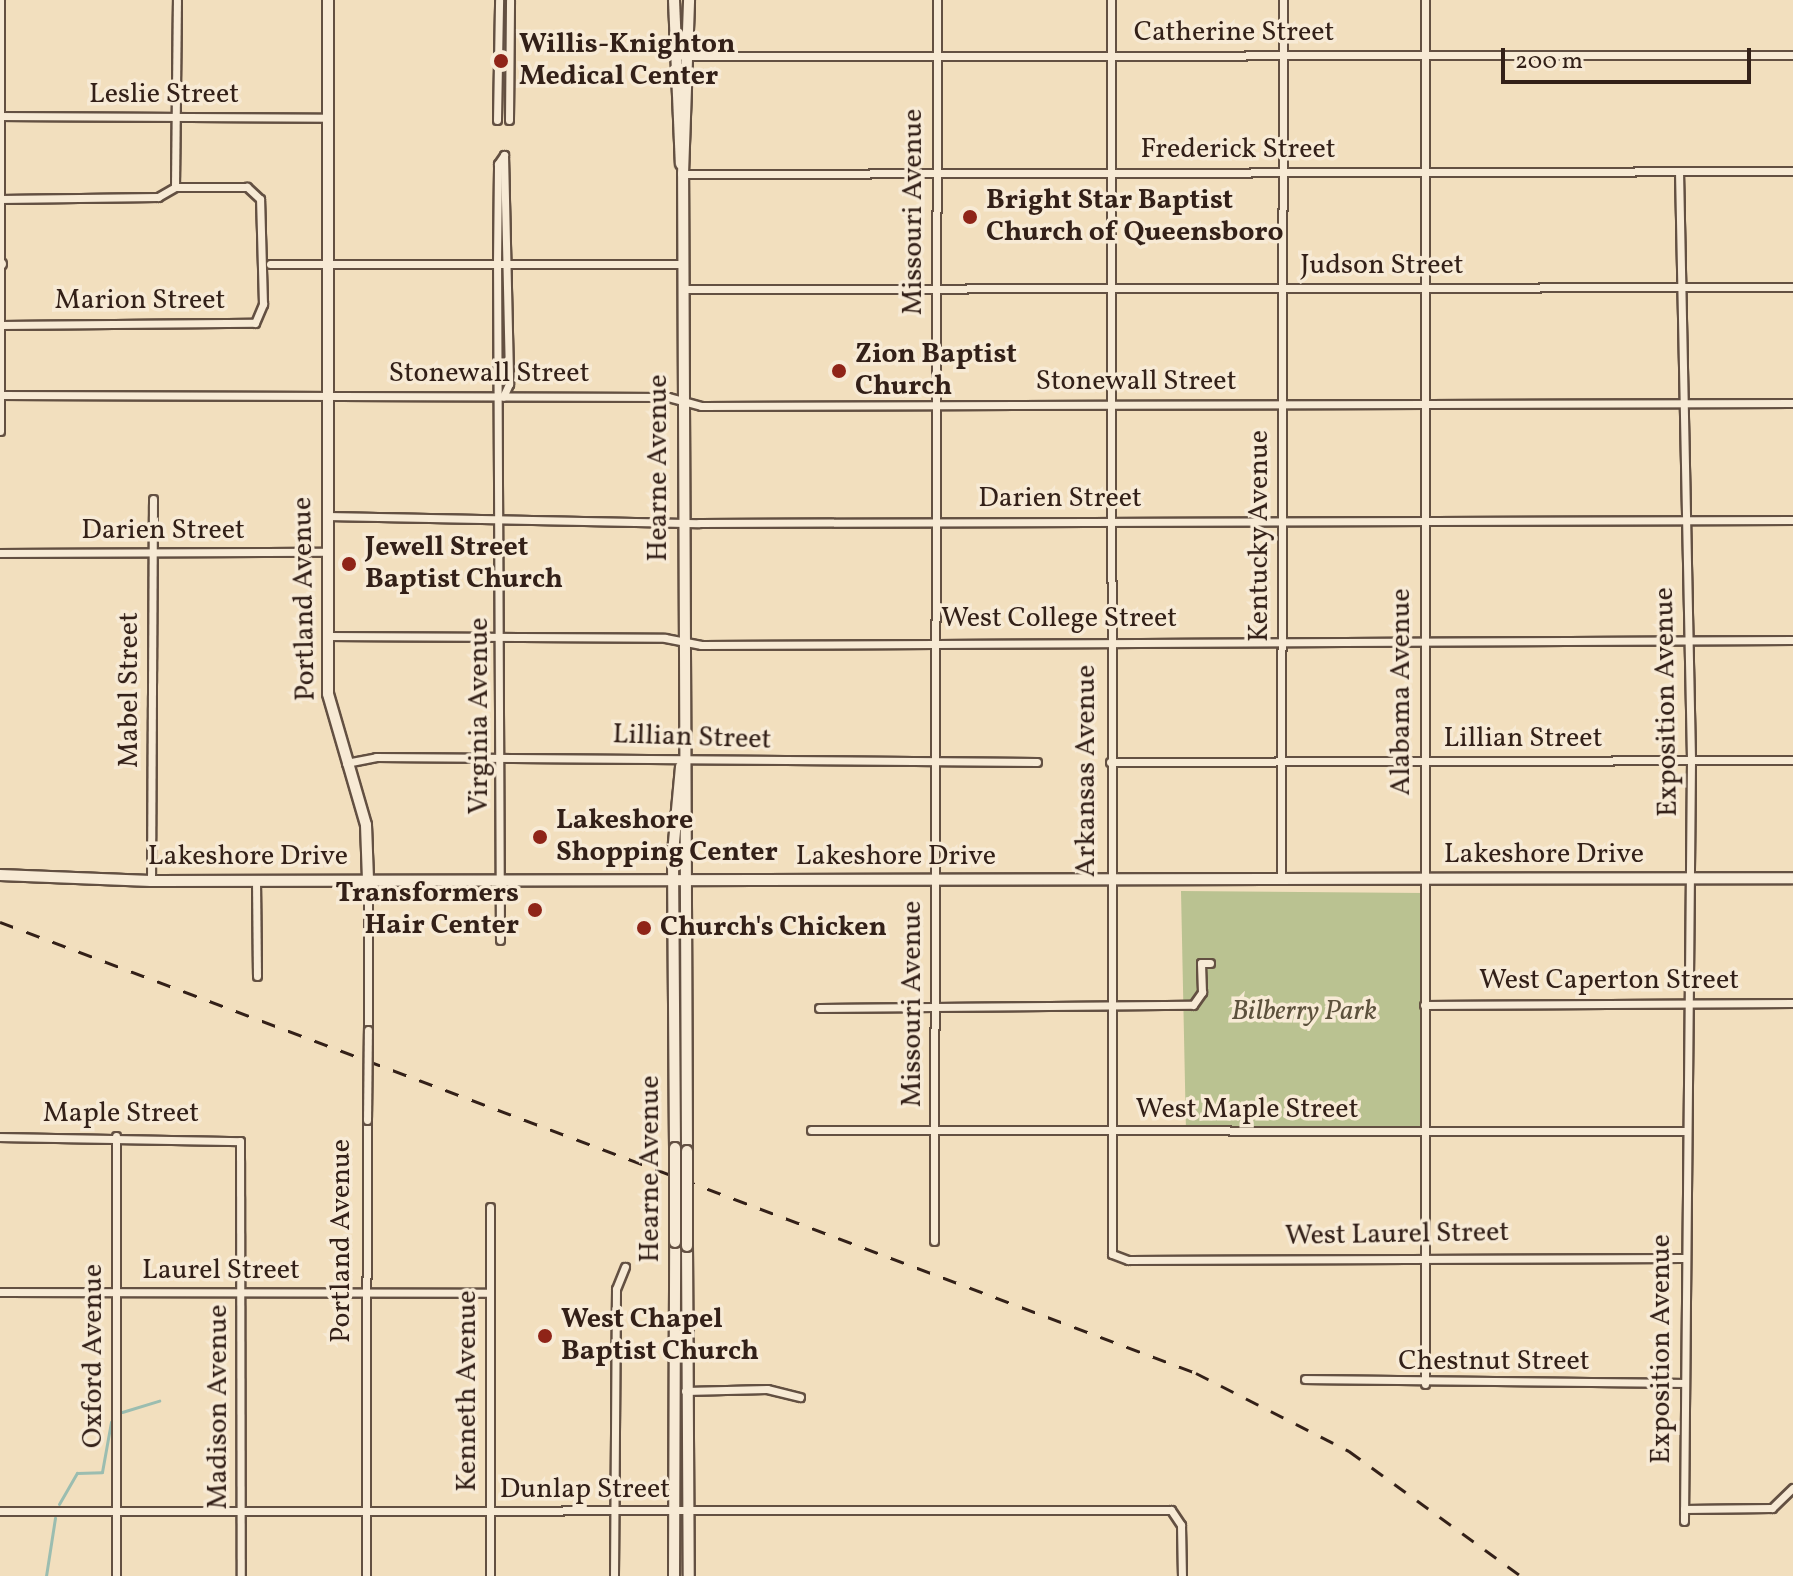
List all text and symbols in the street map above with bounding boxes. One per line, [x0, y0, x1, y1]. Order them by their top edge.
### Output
street label: Catherine Street [1134, 16, 1334, 50]
place label: Willis-Knighton Medical Center [519, 28, 735, 94]
scale bar [1505, 32, 1755, 82]
text: 200 m [1515, 45, 1583, 79]
marker: Willis-Knighton Medical Center [490, 50, 512, 72]
street label: Leslie Street [89, 78, 239, 112]
street label: Missouri Avenue [897, 109, 931, 315]
street label: Frederick Street [1140, 133, 1336, 167]
place label: Bright Star Baptist Church of Queensboro [986, 184, 1281, 250]
marker: Bright Star Baptist Church of Queensboro [961, 208, 979, 226]
street label: Judson Street [1300, 249, 1464, 283]
street label: Marion Street [55, 284, 225, 318]
place label: Zion Baptist Church [855, 338, 1017, 404]
street label: Stonewall Street [389, 357, 589, 391]
marker: Zion Baptist Church [830, 362, 848, 380]
street label: Stonewall Street [1036, 365, 1236, 399]
street label: Hearne Avenue [642, 374, 676, 562]
street label: Kentucky Avenue [1243, 430, 1277, 642]
street label: Darien Street [978, 482, 1142, 516]
street label: Portland Avenue [286, 497, 324, 701]
street label: Darien Street [81, 514, 245, 548]
place label: Jewell Street Baptist Church [365, 531, 563, 597]
marker: Jewell Street Baptist Church [340, 555, 358, 573]
street label: Exposition Avenue [1648, 587, 1686, 817]
street label: Alabama Avenue [1385, 588, 1419, 796]
street label: West College Street [941, 602, 1177, 636]
street label: Mabel Street [113, 612, 147, 768]
street label: Virginia Avenue [463, 618, 497, 814]
street label: Arkansas Avenue [1070, 665, 1104, 877]
street label: Lillian Street [612, 718, 772, 758]
street label: Lillian Street [1444, 722, 1602, 756]
place label: Lakeshore Shopping Center [556, 804, 778, 870]
marker: Lakeshore Shopping Center [531, 828, 549, 846]
street label: Lakeshore Drive [1444, 838, 1644, 872]
street label: Lakeshore Drive [148, 840, 348, 874]
street label: Lakeshore Drive [796, 840, 996, 874]
place label: Transformers Hair Center [335, 877, 519, 943]
marker: Transformers Hair Center [526, 901, 544, 919]
street label: Missouri Avenue [896, 901, 930, 1107]
place label: Church's Chicken [660, 911, 887, 945]
marker: Church's Chicken [635, 919, 653, 937]
street label: West Caperton Street [1479, 964, 1739, 998]
park label: Bilberry Park [1231, 995, 1377, 1029]
street label: Hearne Avenue [634, 1075, 668, 1263]
street label: West Maple Street [1136, 1093, 1358, 1127]
street label: Maple Street [43, 1097, 199, 1131]
street label: Portland Avenue [325, 1139, 359, 1343]
street label: West Laurel Street [1285, 1216, 1509, 1254]
street label: Exposition Avenue [1645, 1234, 1679, 1464]
street label: Laurel Street [142, 1254, 300, 1288]
street label: Oxford Avenue [77, 1264, 111, 1448]
street label: Kenneth Avenue [451, 1290, 485, 1492]
place label: West Chapel Baptist Church [561, 1303, 759, 1369]
street label: Madison Avenue [202, 1304, 236, 1510]
marker: West Chapel Baptist Church [536, 1327, 554, 1345]
street label: Chestnut Street [1398, 1345, 1590, 1379]
street label: Dunlap Street [500, 1473, 670, 1507]

